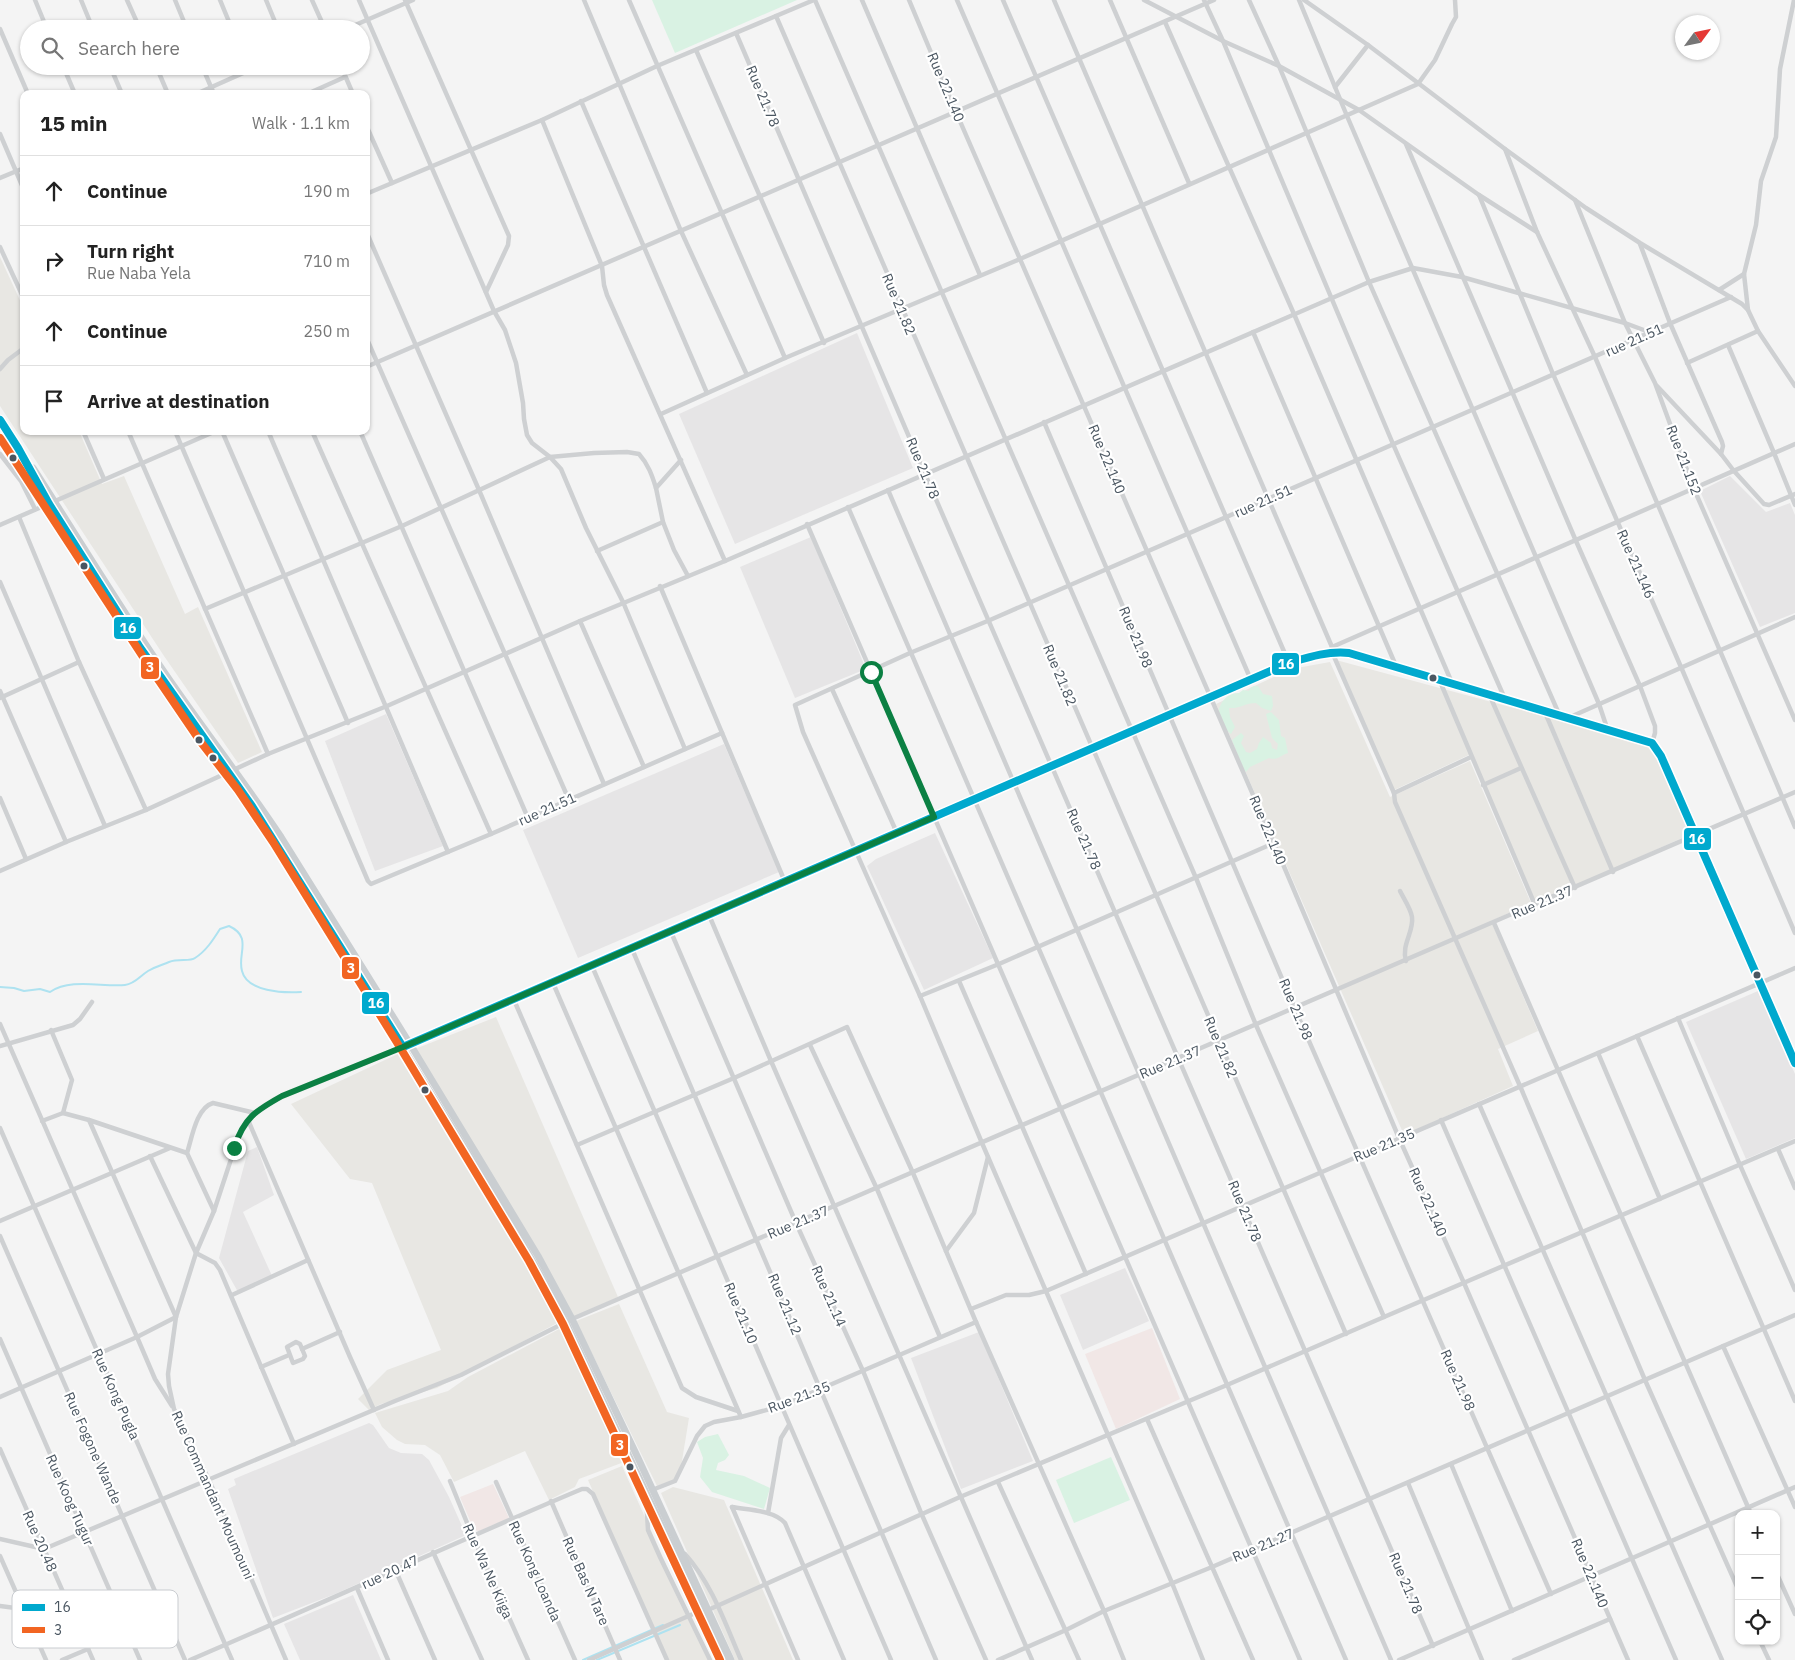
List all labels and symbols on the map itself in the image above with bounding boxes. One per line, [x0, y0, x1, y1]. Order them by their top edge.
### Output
north arrow [1675, 15, 1720, 60]
street label: Rue 22.140 [923, 50, 969, 124]
street label: Rue 21.78 [742, 62, 784, 130]
street label: Rue 21.82 [878, 270, 920, 338]
street label: rue 21.51 [1602, 319, 1666, 361]
street label: Rue 22.140 [1084, 422, 1130, 496]
street label: Rue 21.152 [1662, 422, 1706, 498]
street label: Rue 21.78 [902, 434, 944, 502]
unlabelled marker [8, 453, 18, 463]
street label: rue 21.51 [1231, 480, 1295, 522]
street label: Rue 21.146 [1613, 527, 1659, 601]
unlabelled marker [79, 561, 89, 571]
street label: Rue 21.98 [1115, 603, 1157, 671]
line badge: 16 [113, 616, 142, 640]
text: 16 [120, 619, 136, 637]
street label: Rue 21.82 [1039, 641, 1081, 709]
line badge: 16 [1271, 652, 1300, 676]
text: 16 [1278, 655, 1294, 673]
line badge: 3 [140, 656, 160, 680]
text: 3 [146, 658, 154, 676]
route start [860, 661, 883, 684]
unlabelled marker [1428, 673, 1438, 683]
unlabelled marker [194, 735, 204, 745]
unlabelled marker [208, 753, 218, 763]
street label: rue 21.51 [515, 788, 579, 830]
street label: Rue 22.140 [1245, 793, 1291, 867]
street label: Rue 21.78 [1062, 806, 1106, 872]
line badge: 16 [1683, 827, 1712, 851]
text: 16 [1689, 830, 1705, 848]
street label: Rue 21.37 [1508, 881, 1576, 923]
line badge: 3 [341, 956, 360, 980]
text: 3 [347, 959, 355, 977]
unlabelled marker [1752, 970, 1762, 980]
street label: Rue 21.98 [1275, 975, 1317, 1043]
line badge: 16 [361, 991, 390, 1015]
text: 16 [368, 994, 384, 1012]
street label: Rue 21.82 [1200, 1013, 1242, 1081]
street label: Rue 21.37 [1136, 1041, 1204, 1083]
unlabelled marker [420, 1085, 430, 1095]
street label: Rue 21.35 [1350, 1124, 1418, 1166]
route end [223, 1137, 246, 1160]
street label: Rue 22.140 [1405, 1165, 1451, 1239]
street label: Rue 21.78 [1224, 1177, 1266, 1245]
street label: Rue 21.37 [764, 1201, 832, 1243]
street label: Rue 21.14 [807, 1263, 851, 1329]
street label: Rue 21.12 [764, 1270, 806, 1338]
street label: Rue 21.10 [720, 1279, 762, 1347]
street label: Rue Kong Pugla [88, 1346, 144, 1443]
street label: Rue 21.98 [1436, 1347, 1480, 1413]
street label: Rue 21.35 [765, 1377, 833, 1417]
street label: Rue Fogone Wande [60, 1389, 126, 1507]
street label: Rue Commandant Moumouni [168, 1408, 258, 1582]
line badge: 3 [610, 1433, 629, 1457]
text: 3 [616, 1436, 624, 1454]
street label: Rue Koog Tugur [42, 1451, 98, 1549]
unlabelled marker [625, 1462, 635, 1472]
street label: Rue 20.48 [18, 1508, 62, 1574]
street label: Rue Kong Loanda [505, 1518, 566, 1625]
street label: Rue Wa Ne Kiiga [459, 1520, 517, 1622]
street label: Rue 21.27 [1229, 1524, 1297, 1566]
street label: Rue Bas N Tare [558, 1534, 614, 1628]
street label: Rue 22.140 [1567, 1536, 1613, 1610]
street label: Rue 21.78 [1385, 1549, 1427, 1617]
street label: rue 20.47 [358, 1551, 422, 1593]
legend [12, 1590, 178, 1648]
text: 16 [54, 1598, 71, 1616]
text: 3 [54, 1621, 62, 1639]

